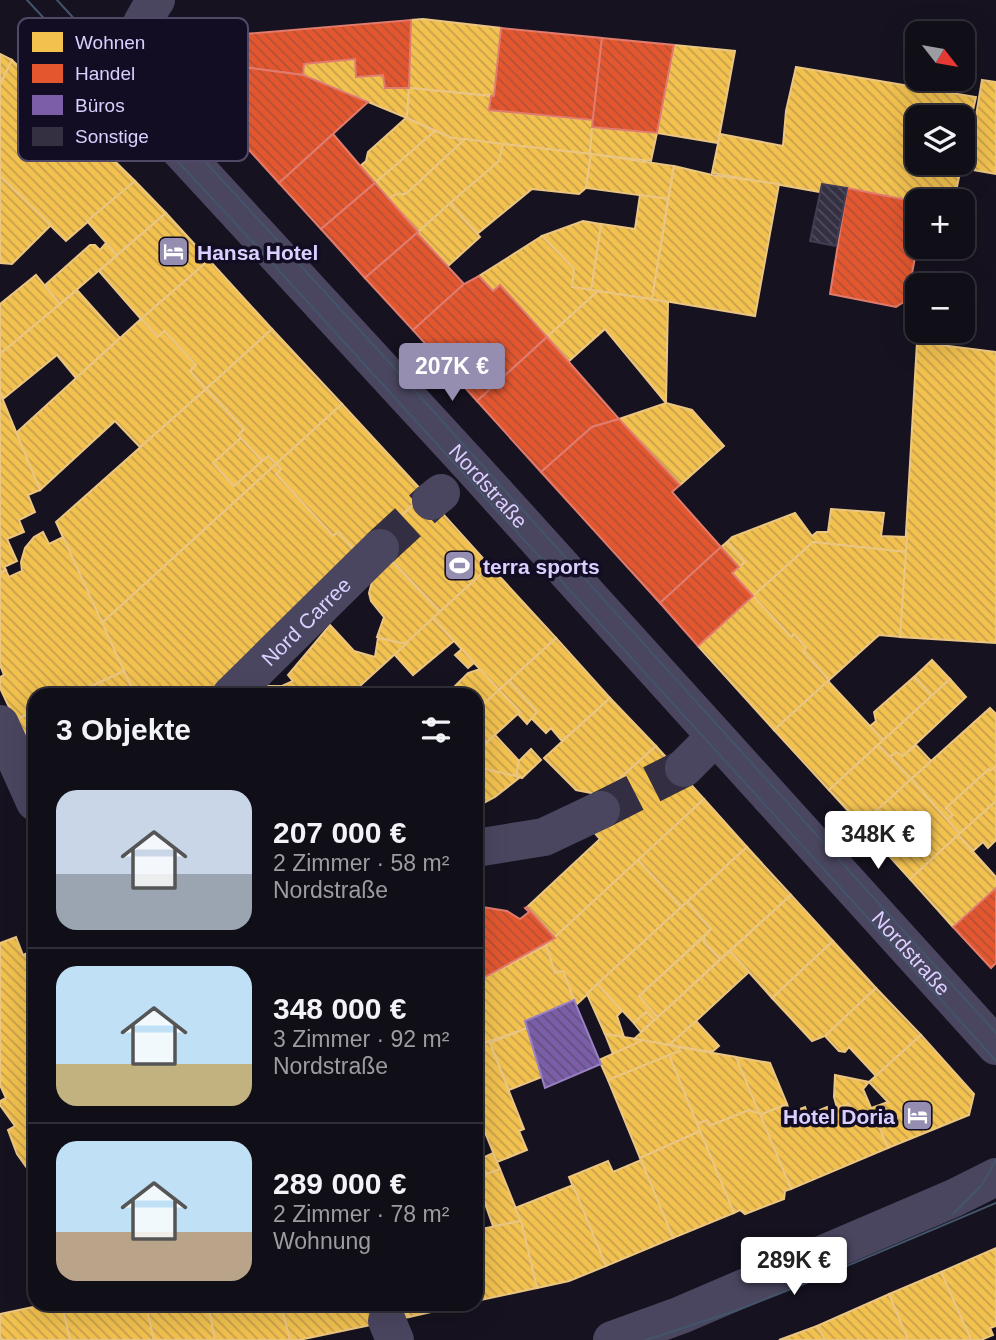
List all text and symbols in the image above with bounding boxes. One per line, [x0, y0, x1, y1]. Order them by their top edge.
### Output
legend [18, 18, 248, 161]
north arrow [905, 21, 975, 91]
map controls [905, 21, 975, 343]
text: Wohnen [75, 32, 145, 53]
text: Handel [75, 63, 135, 84]
text: Büros [75, 95, 125, 116]
button: layers [905, 105, 975, 175]
text: Sonstige [75, 126, 149, 147]
button: + [905, 189, 975, 259]
hotel icon: Hansa Hotel [157, 235, 191, 269]
place label: Hansa Hotel [197, 241, 318, 264]
button: − [905, 273, 975, 343]
pin: 207K € [395, 344, 509, 403]
text: 207K € [415, 353, 489, 379]
street label: Nordstraße [445, 439, 533, 532]
sports icon: terra sports [443, 549, 477, 583]
place label: terra sports [483, 555, 600, 578]
street label: Nord Carree [257, 572, 355, 670]
icon: filters [417, 711, 455, 749]
text: 3 Objekte [56, 713, 191, 746]
pin: 348K € [821, 812, 935, 871]
text: 207 000 € [273, 816, 406, 849]
icon: home [112, 818, 196, 902]
text: 348K € [841, 821, 915, 847]
text: 2 Zimmer · 58 m² [273, 850, 449, 876]
text: Nordstraße [273, 877, 388, 903]
street label: Nordstraße [868, 906, 955, 999]
text: 348 000 € [273, 992, 406, 1025]
icon: home [112, 994, 196, 1078]
text: 3 Zimmer · 92 m² [273, 1026, 449, 1052]
text: Nordstraße [273, 1053, 388, 1079]
hotel icon: Hotel Doria [901, 1099, 935, 1133]
place label: Hotel Doria [783, 1105, 895, 1128]
text: 289 000 € [273, 1167, 406, 1200]
icon: home [112, 1169, 196, 1253]
text: 2 Zimmer · 78 m² [273, 1201, 449, 1227]
text: Wohnung [273, 1228, 371, 1254]
pin: 289K € [737, 1238, 851, 1297]
text: 289K € [757, 1247, 831, 1273]

